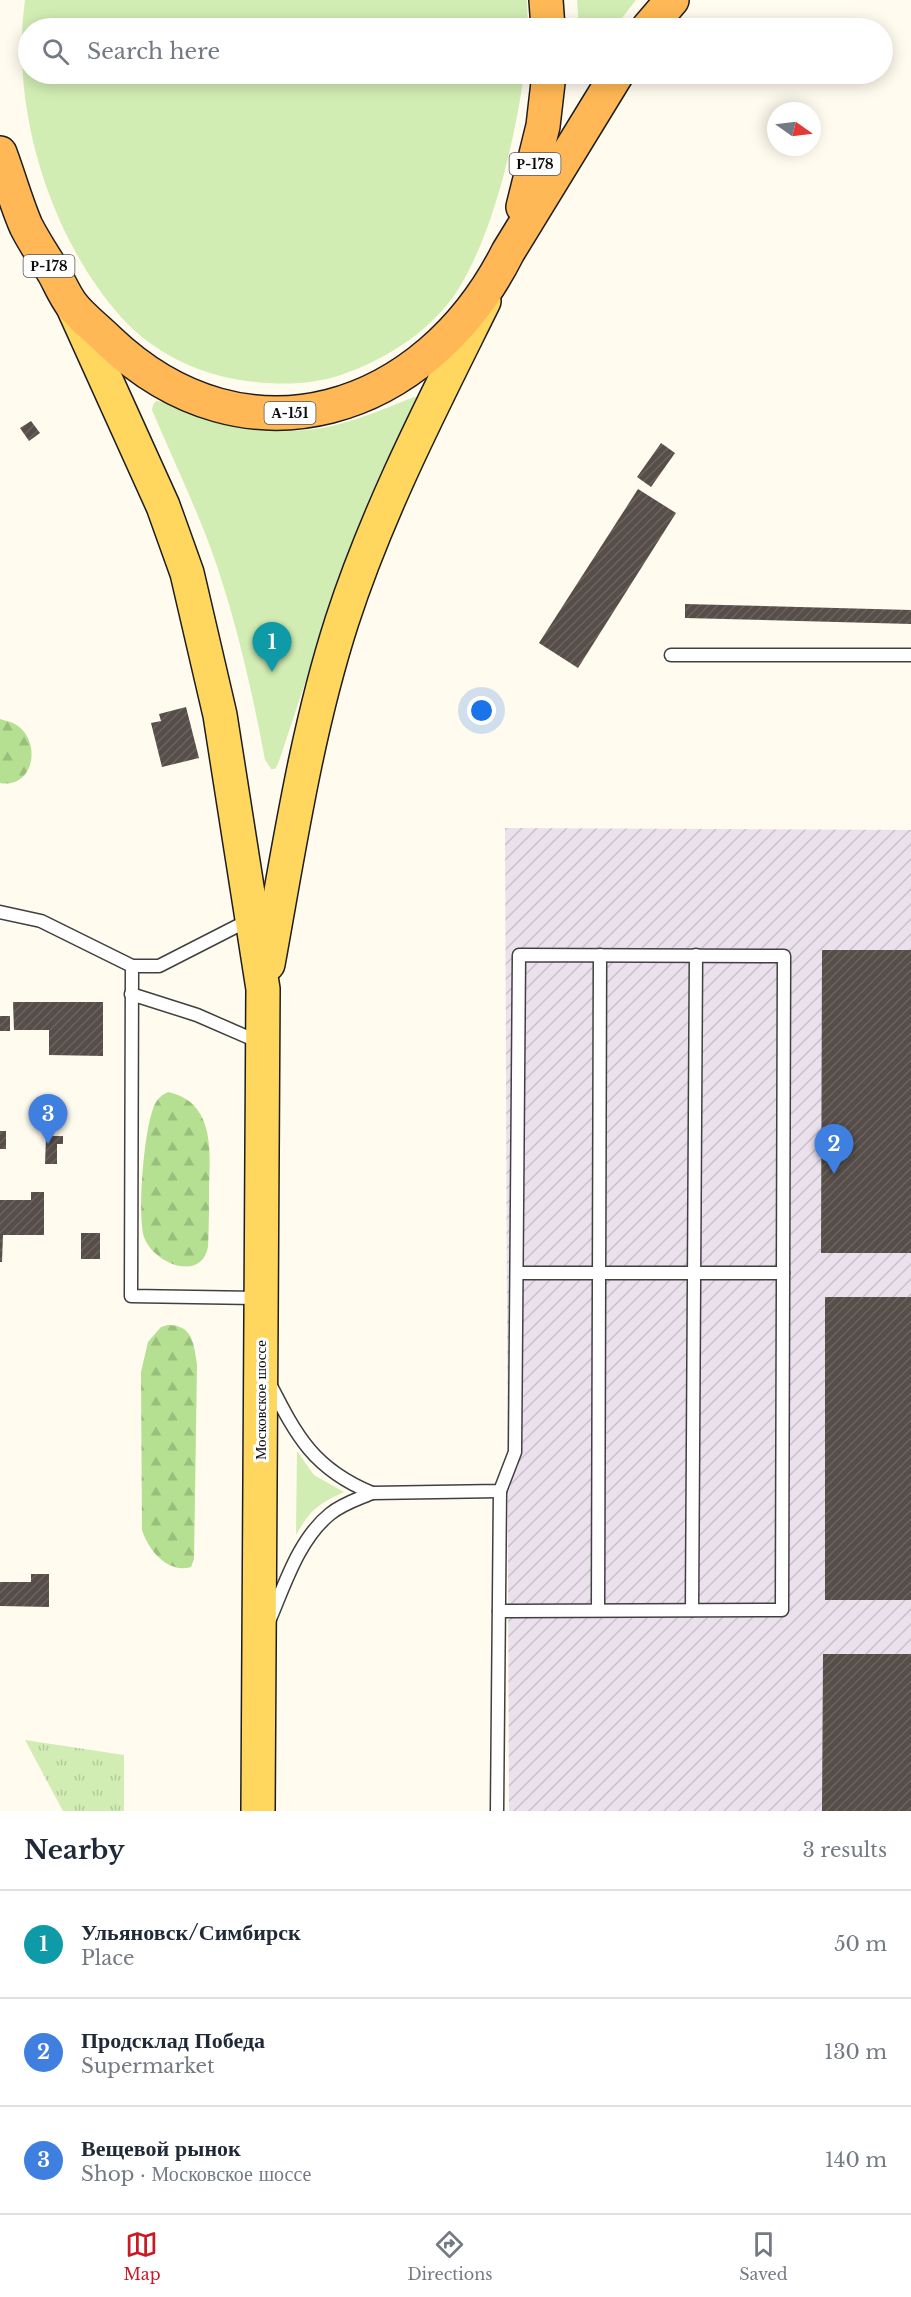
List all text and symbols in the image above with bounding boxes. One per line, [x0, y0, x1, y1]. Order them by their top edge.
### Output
search box [18, 18, 893, 84]
icon: search [39, 35, 72, 68]
text: Search here [87, 38, 220, 65]
north arrow [767, 102, 821, 156]
road number: Р-178 [510, 153, 560, 175]
road number: Р-178 [23, 255, 74, 277]
road number: А-151 [264, 402, 316, 424]
pin: 1 [252, 622, 292, 672]
your location [467, 696, 496, 725]
pin: 3 [28, 1094, 68, 1144]
pin: 2 [814, 1124, 854, 1174]
street label: Московское шоссе [251, 1340, 270, 1460]
text: Nearby [24, 1834, 125, 1866]
text: 3 results [803, 1838, 887, 1862]
text: Ульяновск/Симбирск [81, 1919, 301, 1946]
text: 1 [39, 1932, 48, 1956]
text: 50 m [834, 1932, 887, 1956]
text: Place [81, 1946, 135, 1970]
text: Продсклад Победа [81, 2027, 265, 2054]
text: 2 [37, 2040, 50, 2064]
text: 130 m [824, 2040, 887, 2064]
text: Supermarket [81, 2054, 215, 2078]
text: Вещевой рынок [81, 2135, 241, 2162]
text: 3 [37, 2148, 50, 2172]
text: 140 m [825, 2148, 887, 2172]
text: Shop · Московское шоссе [81, 2162, 311, 2186]
tab: Map [123, 2228, 161, 2284]
tab: Directions [407, 2228, 492, 2284]
tab: Saved [739, 2228, 788, 2284]

